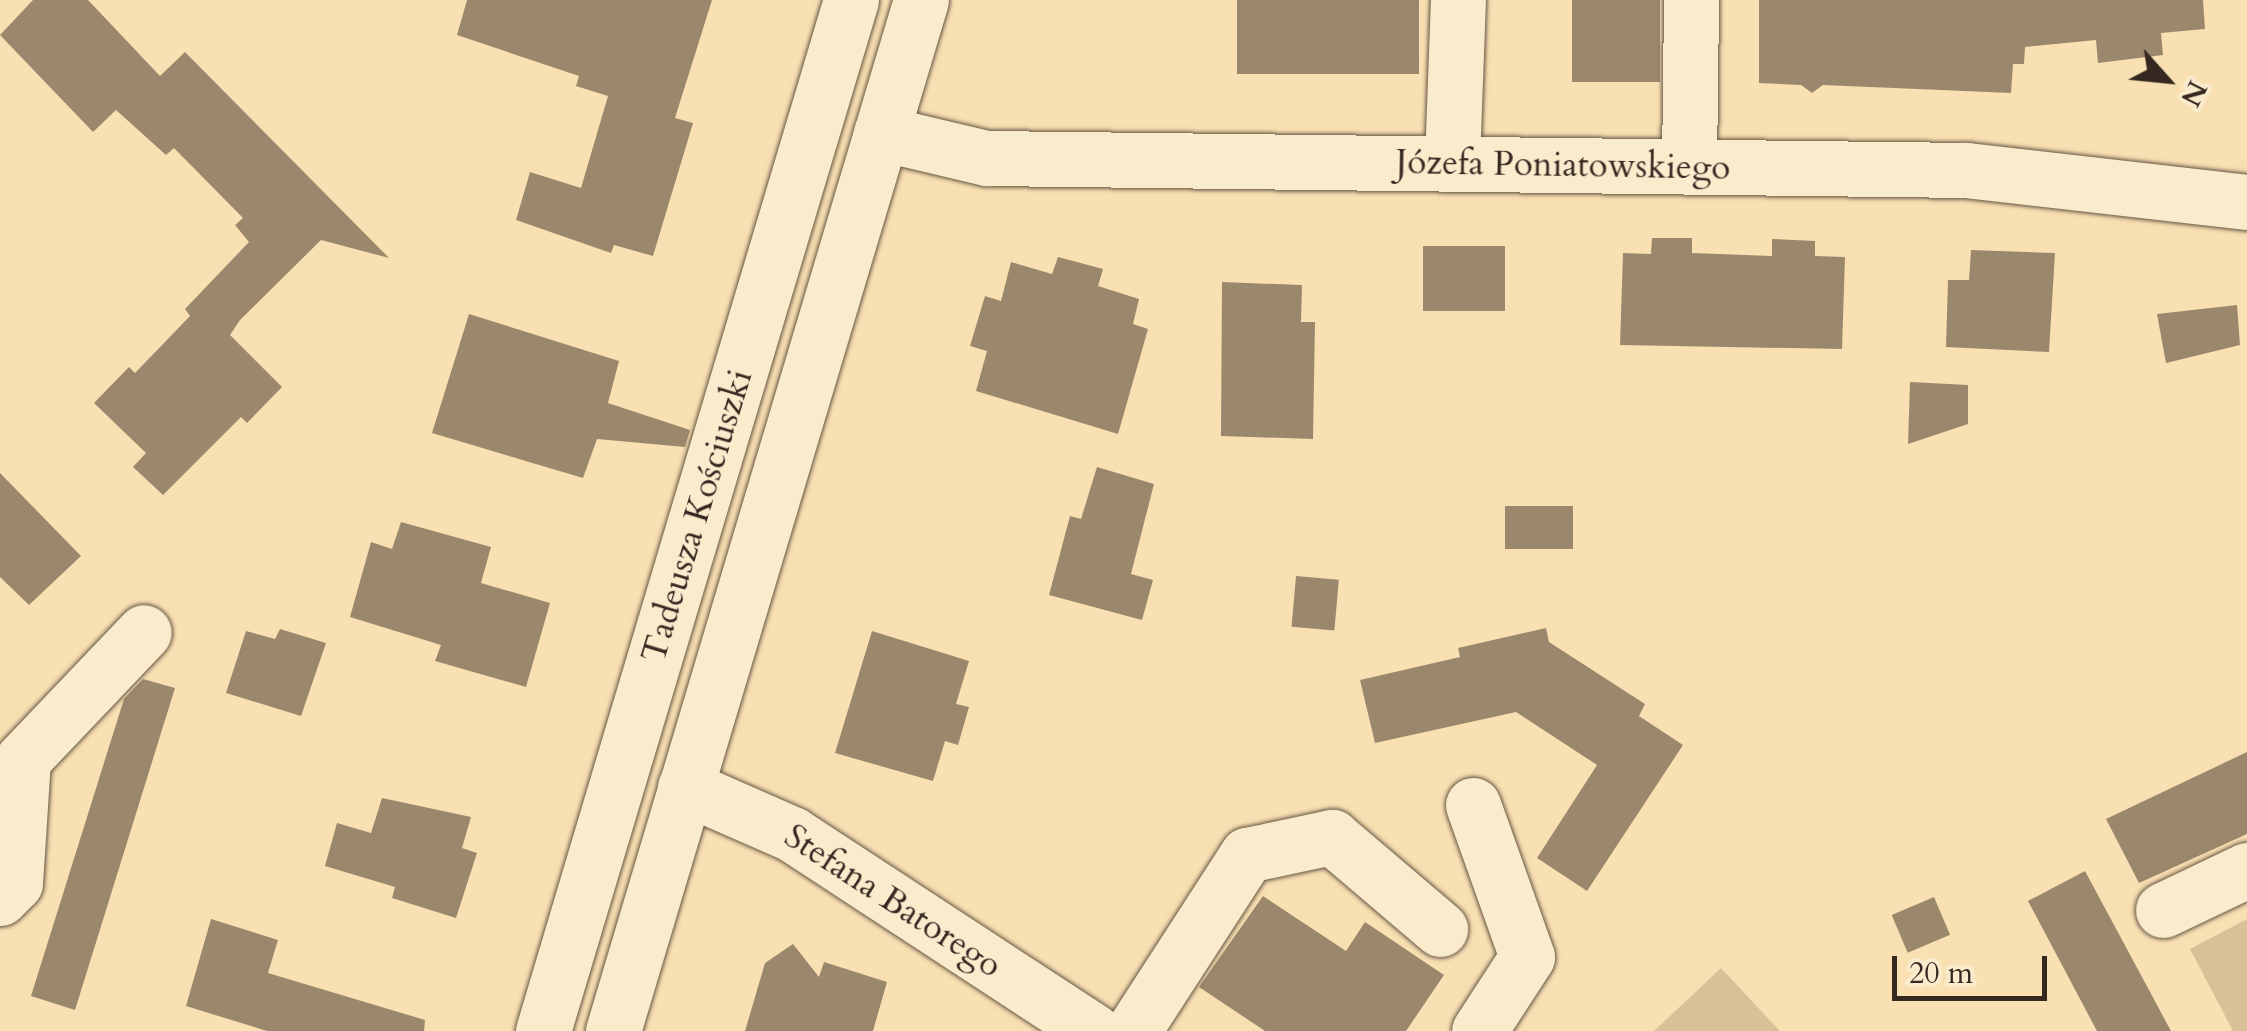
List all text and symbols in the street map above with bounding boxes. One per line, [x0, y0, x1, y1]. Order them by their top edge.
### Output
north arrow [2117, 30, 2217, 130]
text: N [2171, 74, 2216, 113]
street label: Józefa Poniatowskiego [1395, 141, 1731, 189]
street label: Tadeusza Kościuszki [632, 365, 762, 667]
street label: Stefana Batorego [776, 815, 1010, 987]
scale bar [1897, 936, 2052, 998]
text: 20 m [1909, 953, 1973, 994]

